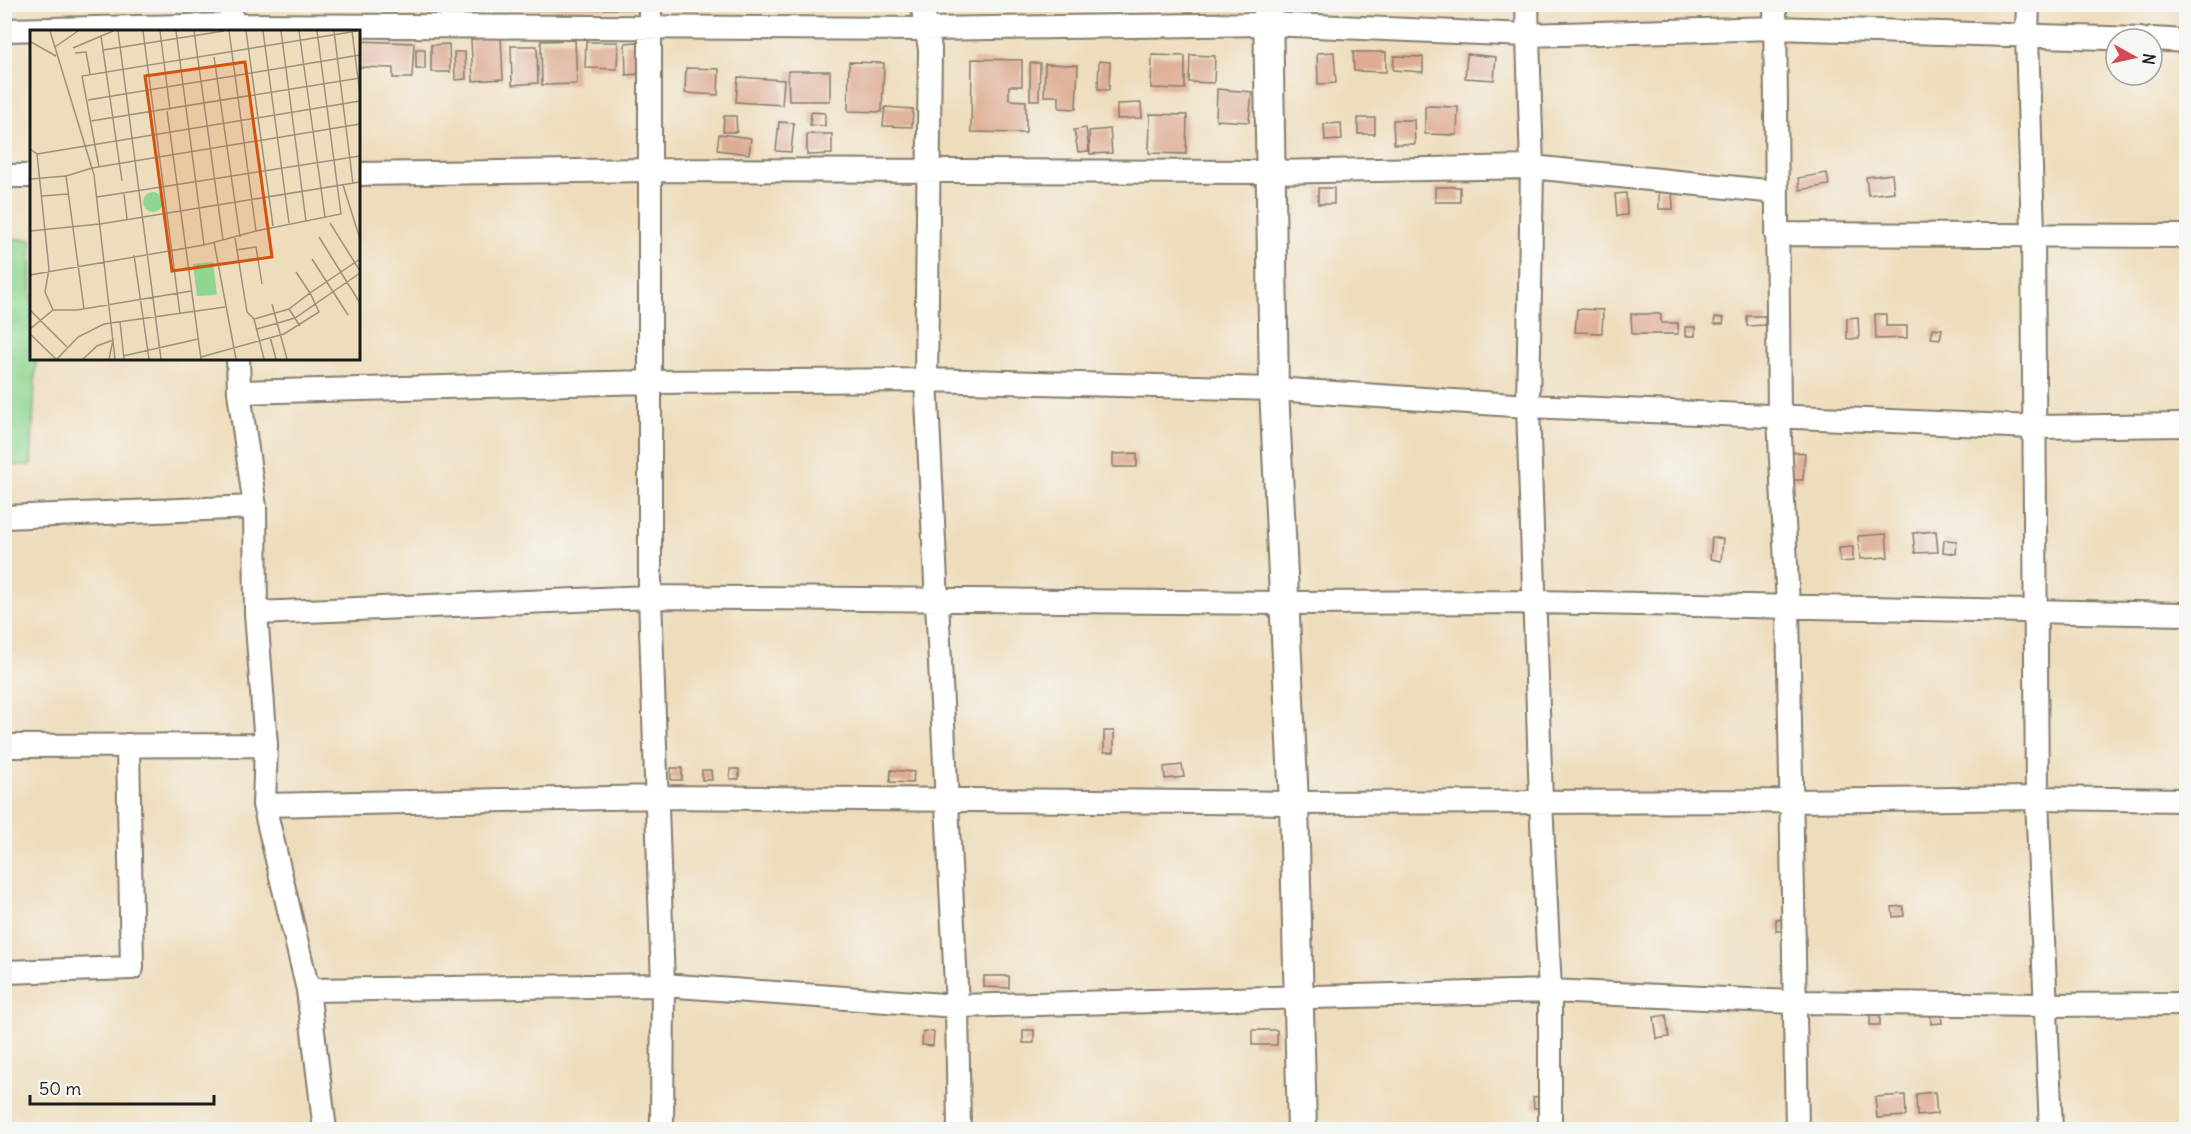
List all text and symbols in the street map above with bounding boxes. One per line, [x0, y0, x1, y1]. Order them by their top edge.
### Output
north arrow [2104, 27, 2164, 87]
inset map [30, 30, 360, 360]
text: N [2138, 52, 2160, 66]
scale bar [30, 1068, 214, 1106]
text: 50 m [39, 1077, 81, 1100]

